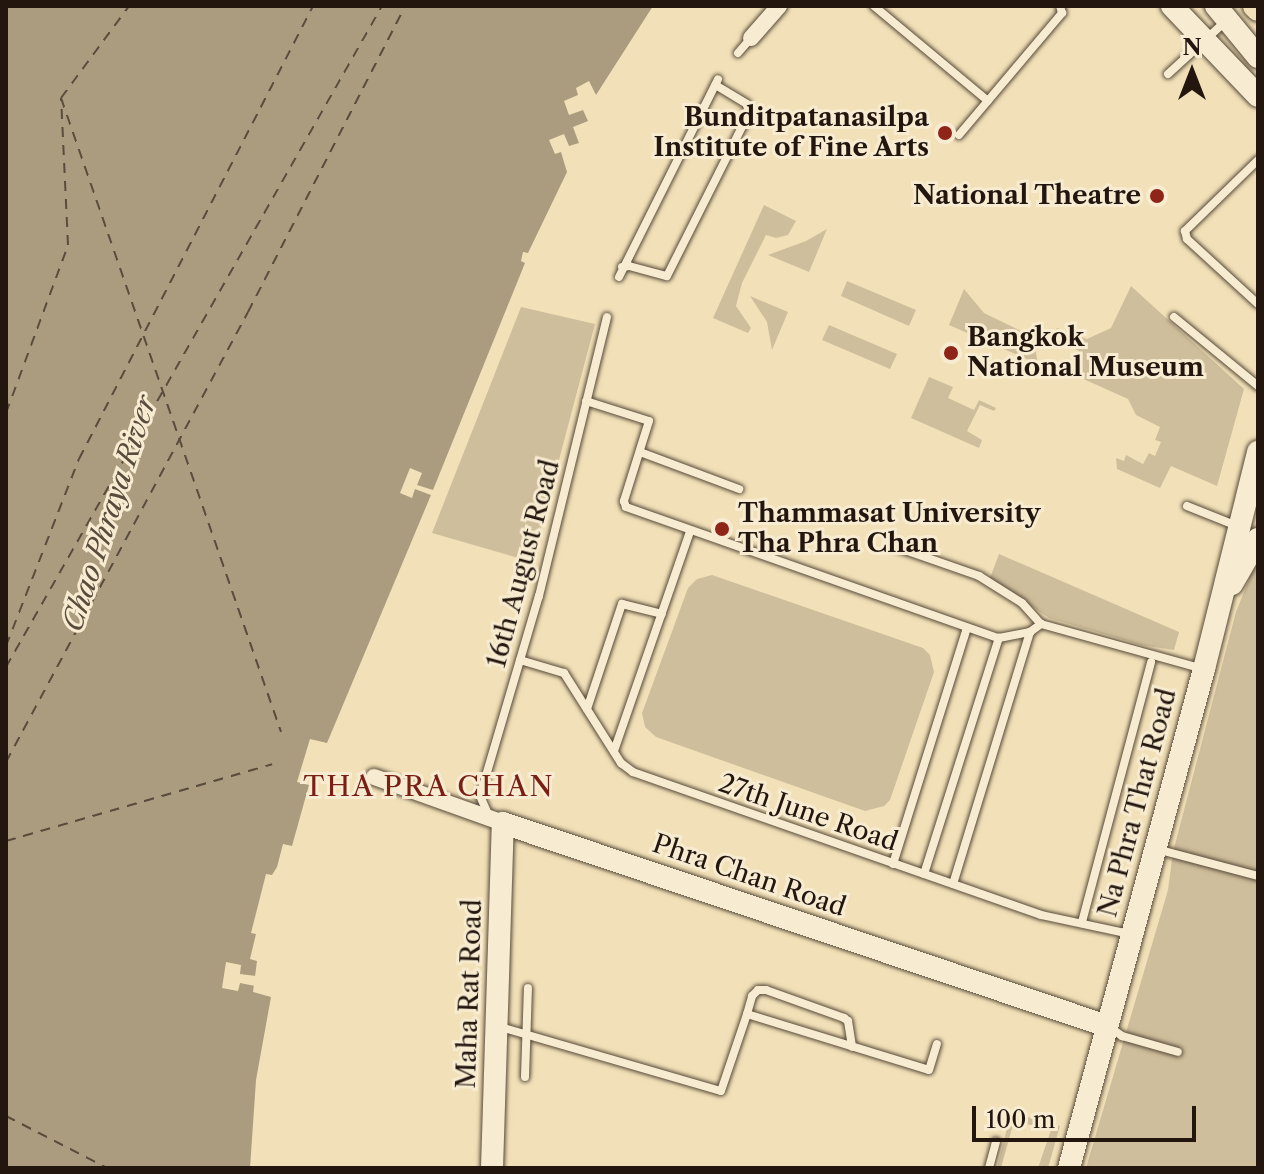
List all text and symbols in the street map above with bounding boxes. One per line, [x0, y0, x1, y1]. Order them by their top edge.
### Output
north arrow [1152, 32, 1232, 112]
text: N [1182, 34, 1202, 61]
place label: Bunditpatanasilpa Institute of Fine Arts [653, 102, 929, 164]
marker: Bunditpatanasilpa Institute of Fine Arts [936, 124, 954, 142]
place label: National Theatre [912, 180, 1141, 212]
marker: National Theatre [1148, 187, 1166, 205]
place label: Bangkok National Museum [967, 322, 1204, 384]
marker: Bangkok National Museum [942, 344, 960, 362]
water label: Chao Phraya River [55, 391, 163, 635]
street label: 16th August Road [481, 456, 567, 672]
place label: Thammasat University Tha Phra Chan [738, 498, 1041, 560]
marker: Thammasat University Tha Phra Chan [713, 520, 731, 538]
street label: Na Phra That Road [1092, 685, 1184, 921]
street label: 27th June Road [714, 768, 902, 858]
district label: THA PRA CHAN [302, 769, 556, 803]
street label: Phra Chan Road [648, 828, 850, 924]
street label: Maha Rat Road [451, 899, 489, 1089]
scale bar [976, 1090, 1200, 1140]
text: 100 m [986, 1105, 1055, 1134]

